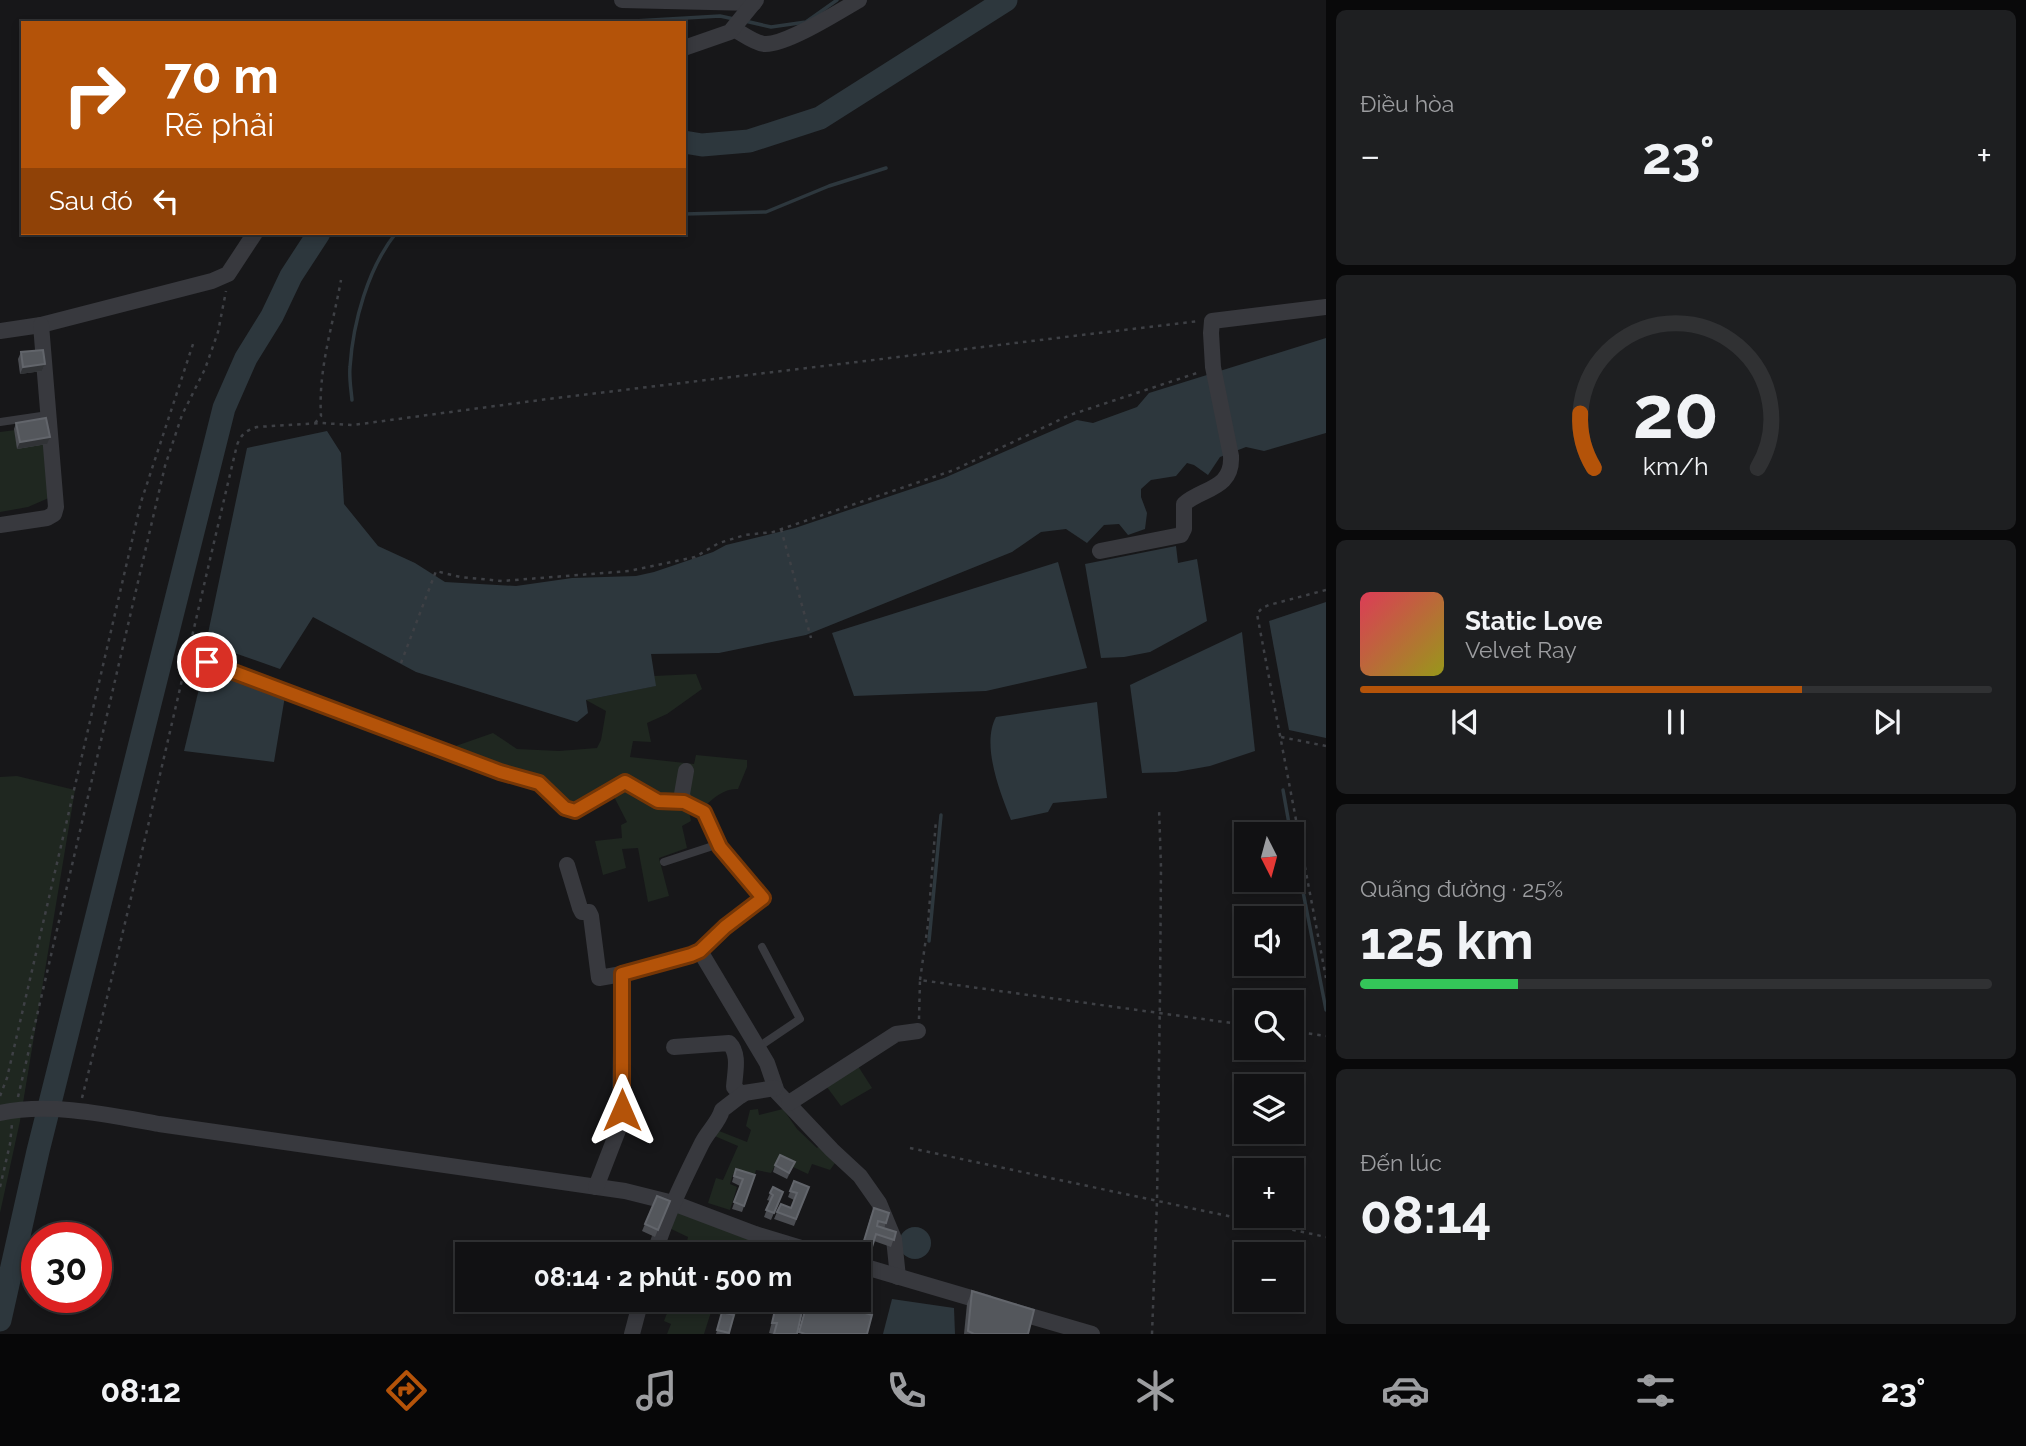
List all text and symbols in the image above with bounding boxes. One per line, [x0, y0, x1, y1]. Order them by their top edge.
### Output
text: 70 m [164, 47, 279, 104]
icon: right [49, 49, 140, 140]
text: Điều hòa [1360, 90, 1454, 117]
text: Rẽ phải [164, 106, 274, 143]
text: 23° [1642, 125, 1715, 186]
text: − [1360, 133, 1380, 178]
text: + [1976, 133, 1992, 178]
icon: left [147, 182, 185, 220]
text: Sau đó [49, 186, 133, 216]
text: 20 [1633, 371, 1719, 456]
text: km/h [1643, 451, 1709, 481]
text: Static Love [1465, 606, 1603, 636]
pin [177, 632, 237, 692]
text: Velvet Ray [1465, 636, 1577, 663]
icon: arrive [188, 643, 226, 681]
icon: previous [1446, 703, 1484, 741]
icon: pause [1657, 703, 1695, 741]
icon: next [1868, 703, 1906, 741]
north arrow [1234, 822, 1304, 892]
map controls [1234, 822, 1304, 1312]
text: Quãng đường · 25% [1360, 875, 1563, 902]
button: sound [1234, 906, 1304, 976]
text: 125 km [1360, 910, 1534, 971]
button: search [1234, 990, 1304, 1060]
position arrow [585, 1073, 659, 1147]
button: layers [1234, 1074, 1304, 1144]
text: Đến lúc [1360, 1149, 1442, 1176]
button: + [1234, 1158, 1304, 1228]
text: 08:14 [1360, 1184, 1492, 1245]
speed limit sign: 30 [21, 1222, 112, 1313]
button: − [1234, 1242, 1304, 1312]
text: 08:14 · 2 phút · 500 m [534, 1262, 792, 1292]
icon: directions [382, 1366, 431, 1415]
icon: music [632, 1366, 681, 1415]
icon: phone [882, 1366, 931, 1415]
icon: climate [1131, 1366, 1180, 1415]
icon: car [1381, 1366, 1430, 1415]
icon: filters [1631, 1366, 1680, 1415]
text: 08:12 [100, 1372, 181, 1409]
text: 23° [1881, 1372, 1925, 1409]

